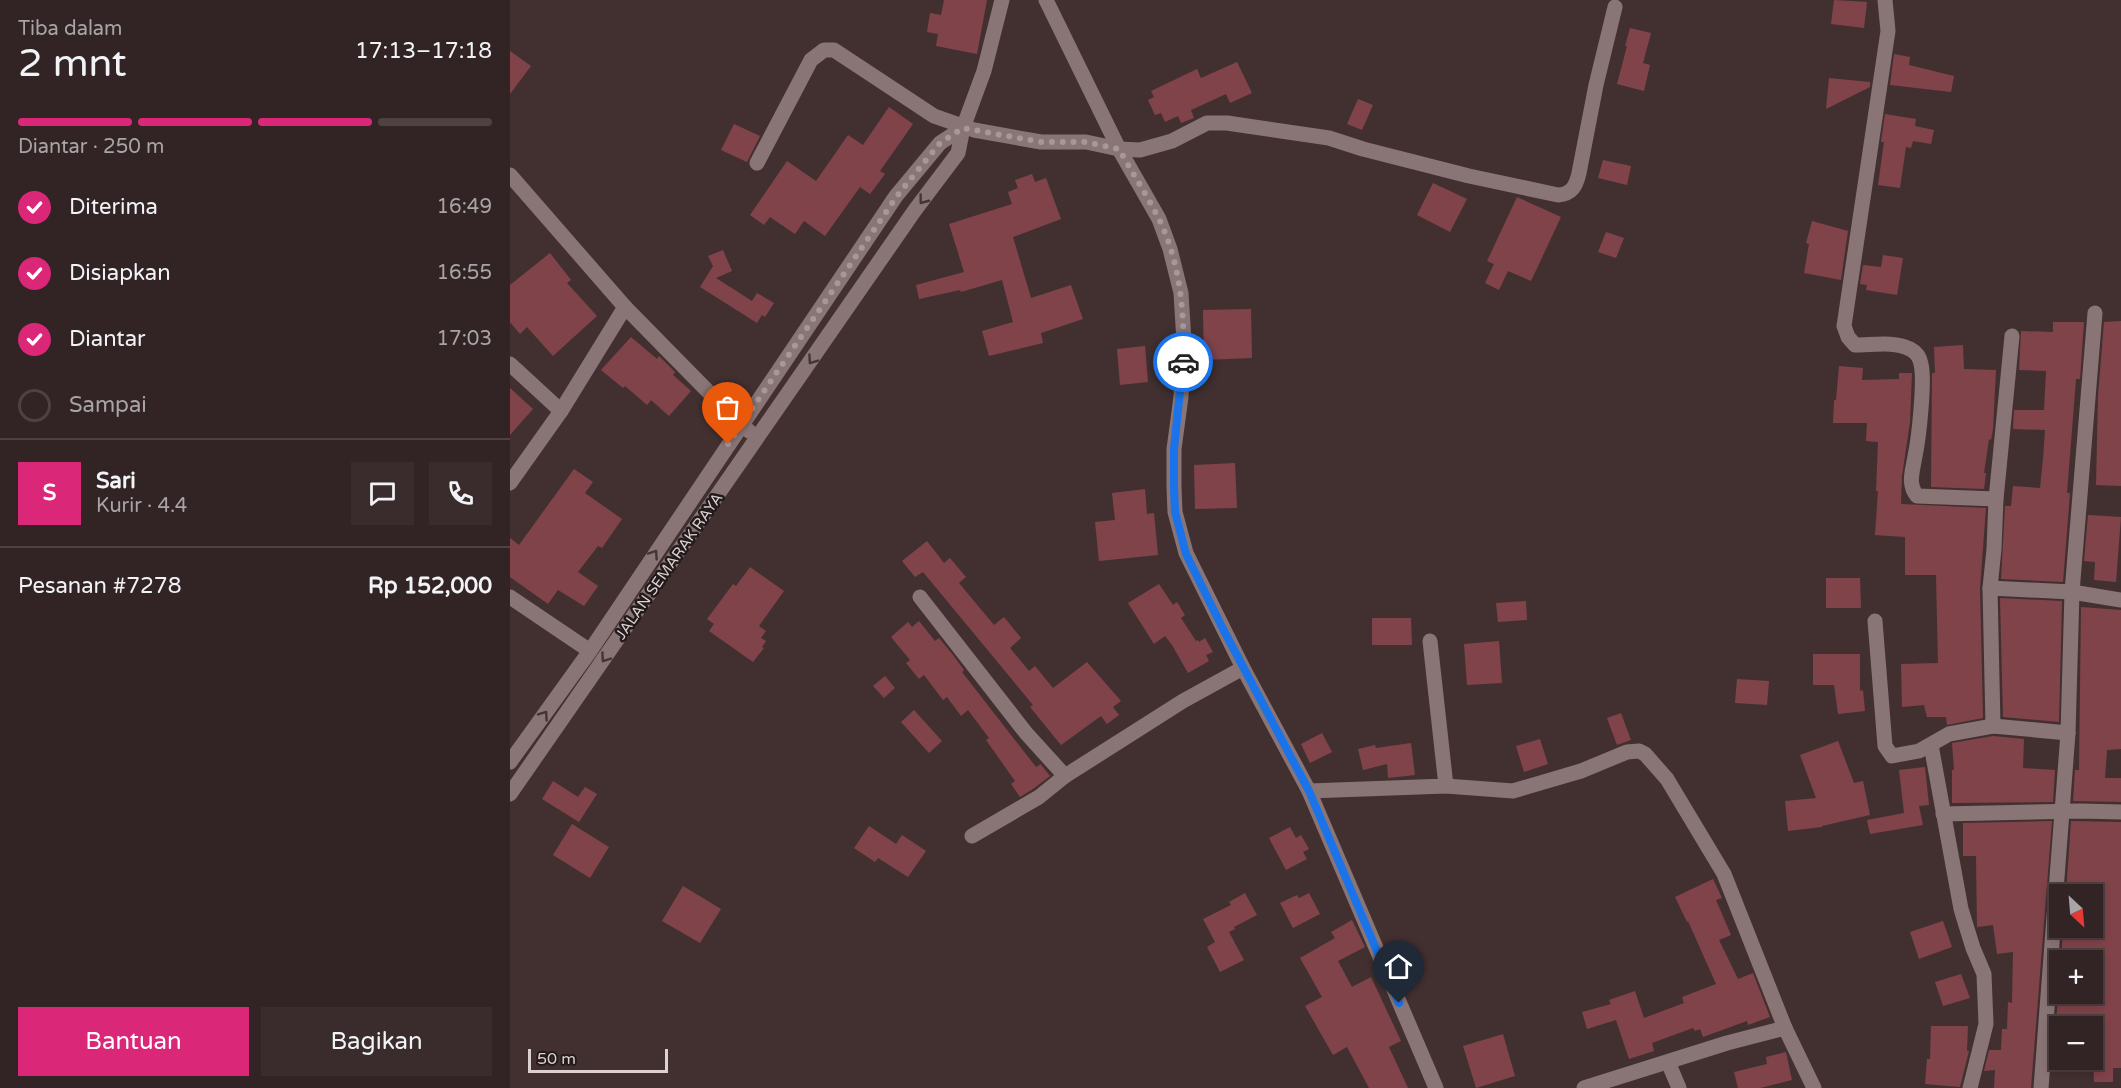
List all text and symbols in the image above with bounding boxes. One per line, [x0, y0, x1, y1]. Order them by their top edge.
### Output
text: Tiba dalam [18, 17, 122, 41]
text: 17:13–17:18 [355, 38, 492, 64]
text: 2 mnt [18, 40, 127, 87]
text: Diantar · 250 m [18, 135, 164, 159]
icon: check [18, 191, 51, 224]
one-way arrow [919, 193, 930, 204]
text: Diterima [69, 194, 158, 220]
text: 16:49 [437, 195, 492, 219]
icon: check [18, 257, 51, 290]
text: Disiapkan [69, 260, 171, 286]
text: 16:55 [437, 261, 492, 285]
icon: check [18, 323, 51, 356]
text: Diantar [69, 326, 145, 352]
text: 17:03 [437, 327, 492, 351]
courier [1153, 332, 1213, 392]
icon: car [1167, 346, 1200, 379]
one-way arrow [808, 353, 819, 364]
pin [702, 382, 753, 444]
icon: bag [711, 391, 744, 424]
text: Sampai [69, 392, 147, 418]
button: chat [351, 462, 414, 525]
button: phone [429, 462, 492, 525]
text: Sari [96, 468, 136, 494]
text: S [43, 480, 56, 506]
street label: JALAN SEMARAK RAYA [611, 489, 727, 643]
text: Kurir · 4.4 [96, 494, 187, 518]
one-way arrow [647, 550, 659, 560]
text: Pesanan #7278 [18, 573, 181, 599]
text: Rp 152,000 [368, 573, 492, 599]
one-way arrow [601, 652, 612, 663]
one-way arrow [537, 710, 548, 721]
north arrow [2049, 884, 2103, 938]
map controls [2049, 884, 2103, 1070]
pin [1373, 941, 1424, 1003]
icon: home [1382, 950, 1415, 983]
button: + [2049, 950, 2103, 1004]
button: Bantuan [18, 1007, 249, 1076]
button: Bagikan [261, 1007, 492, 1076]
button: − [2049, 1016, 2103, 1070]
scale bar [528, 1046, 668, 1074]
text: 50 m [537, 1049, 576, 1069]

